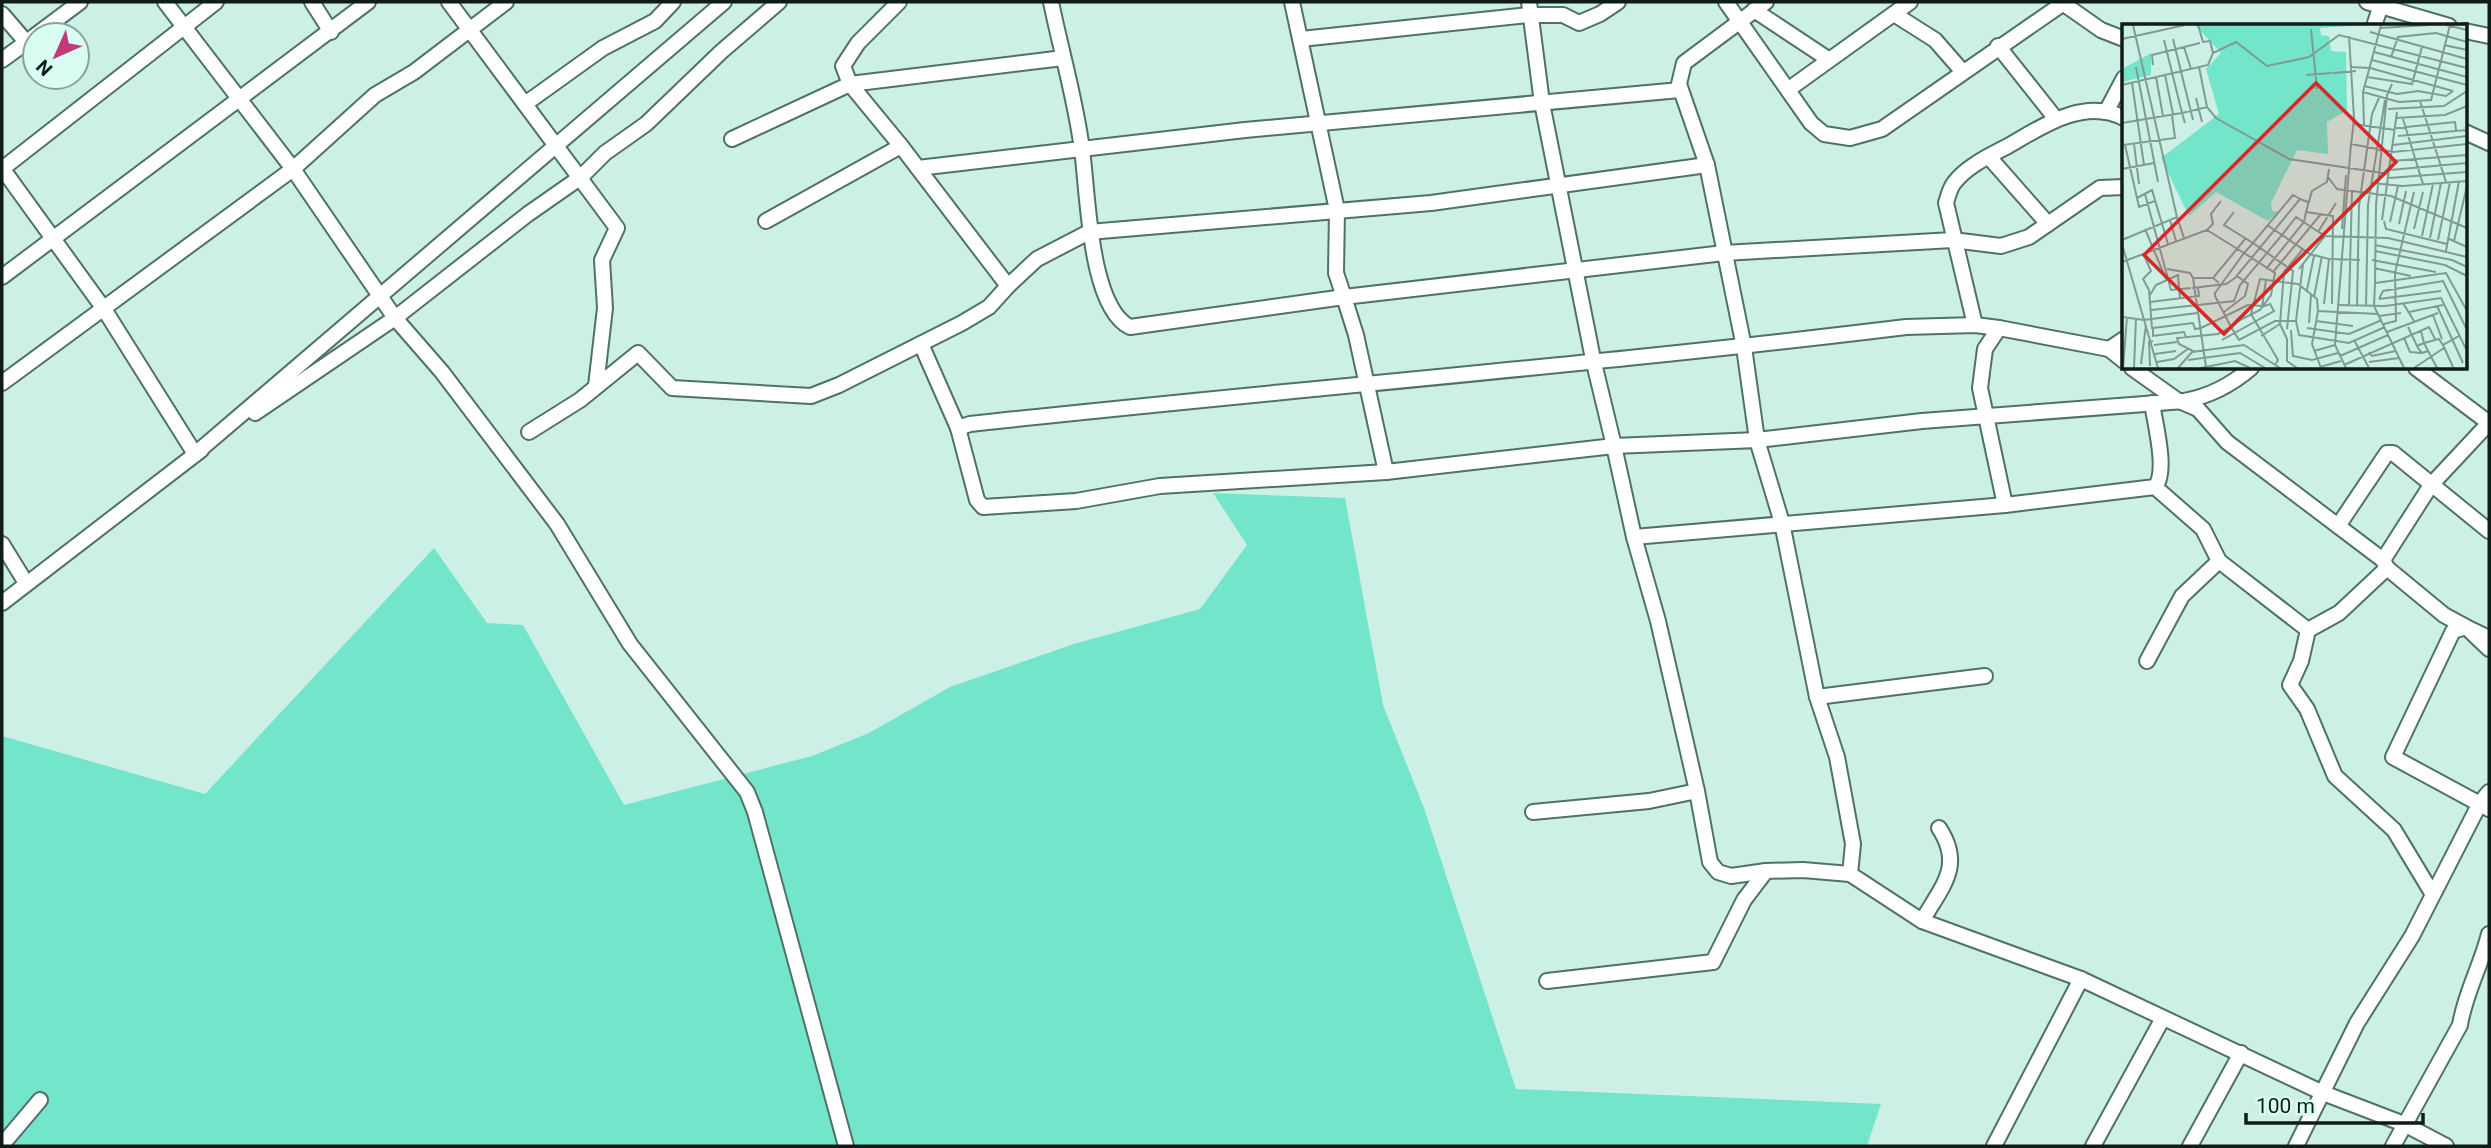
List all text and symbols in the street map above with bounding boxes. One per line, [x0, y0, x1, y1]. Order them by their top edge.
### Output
north arrow [21, 21, 91, 91]
inset map [2122, 24, 2466, 369]
text: N [31, 55, 57, 81]
scale bar [2246, 1082, 2423, 1126]
text: 100 m [2256, 1094, 2315, 1118]

